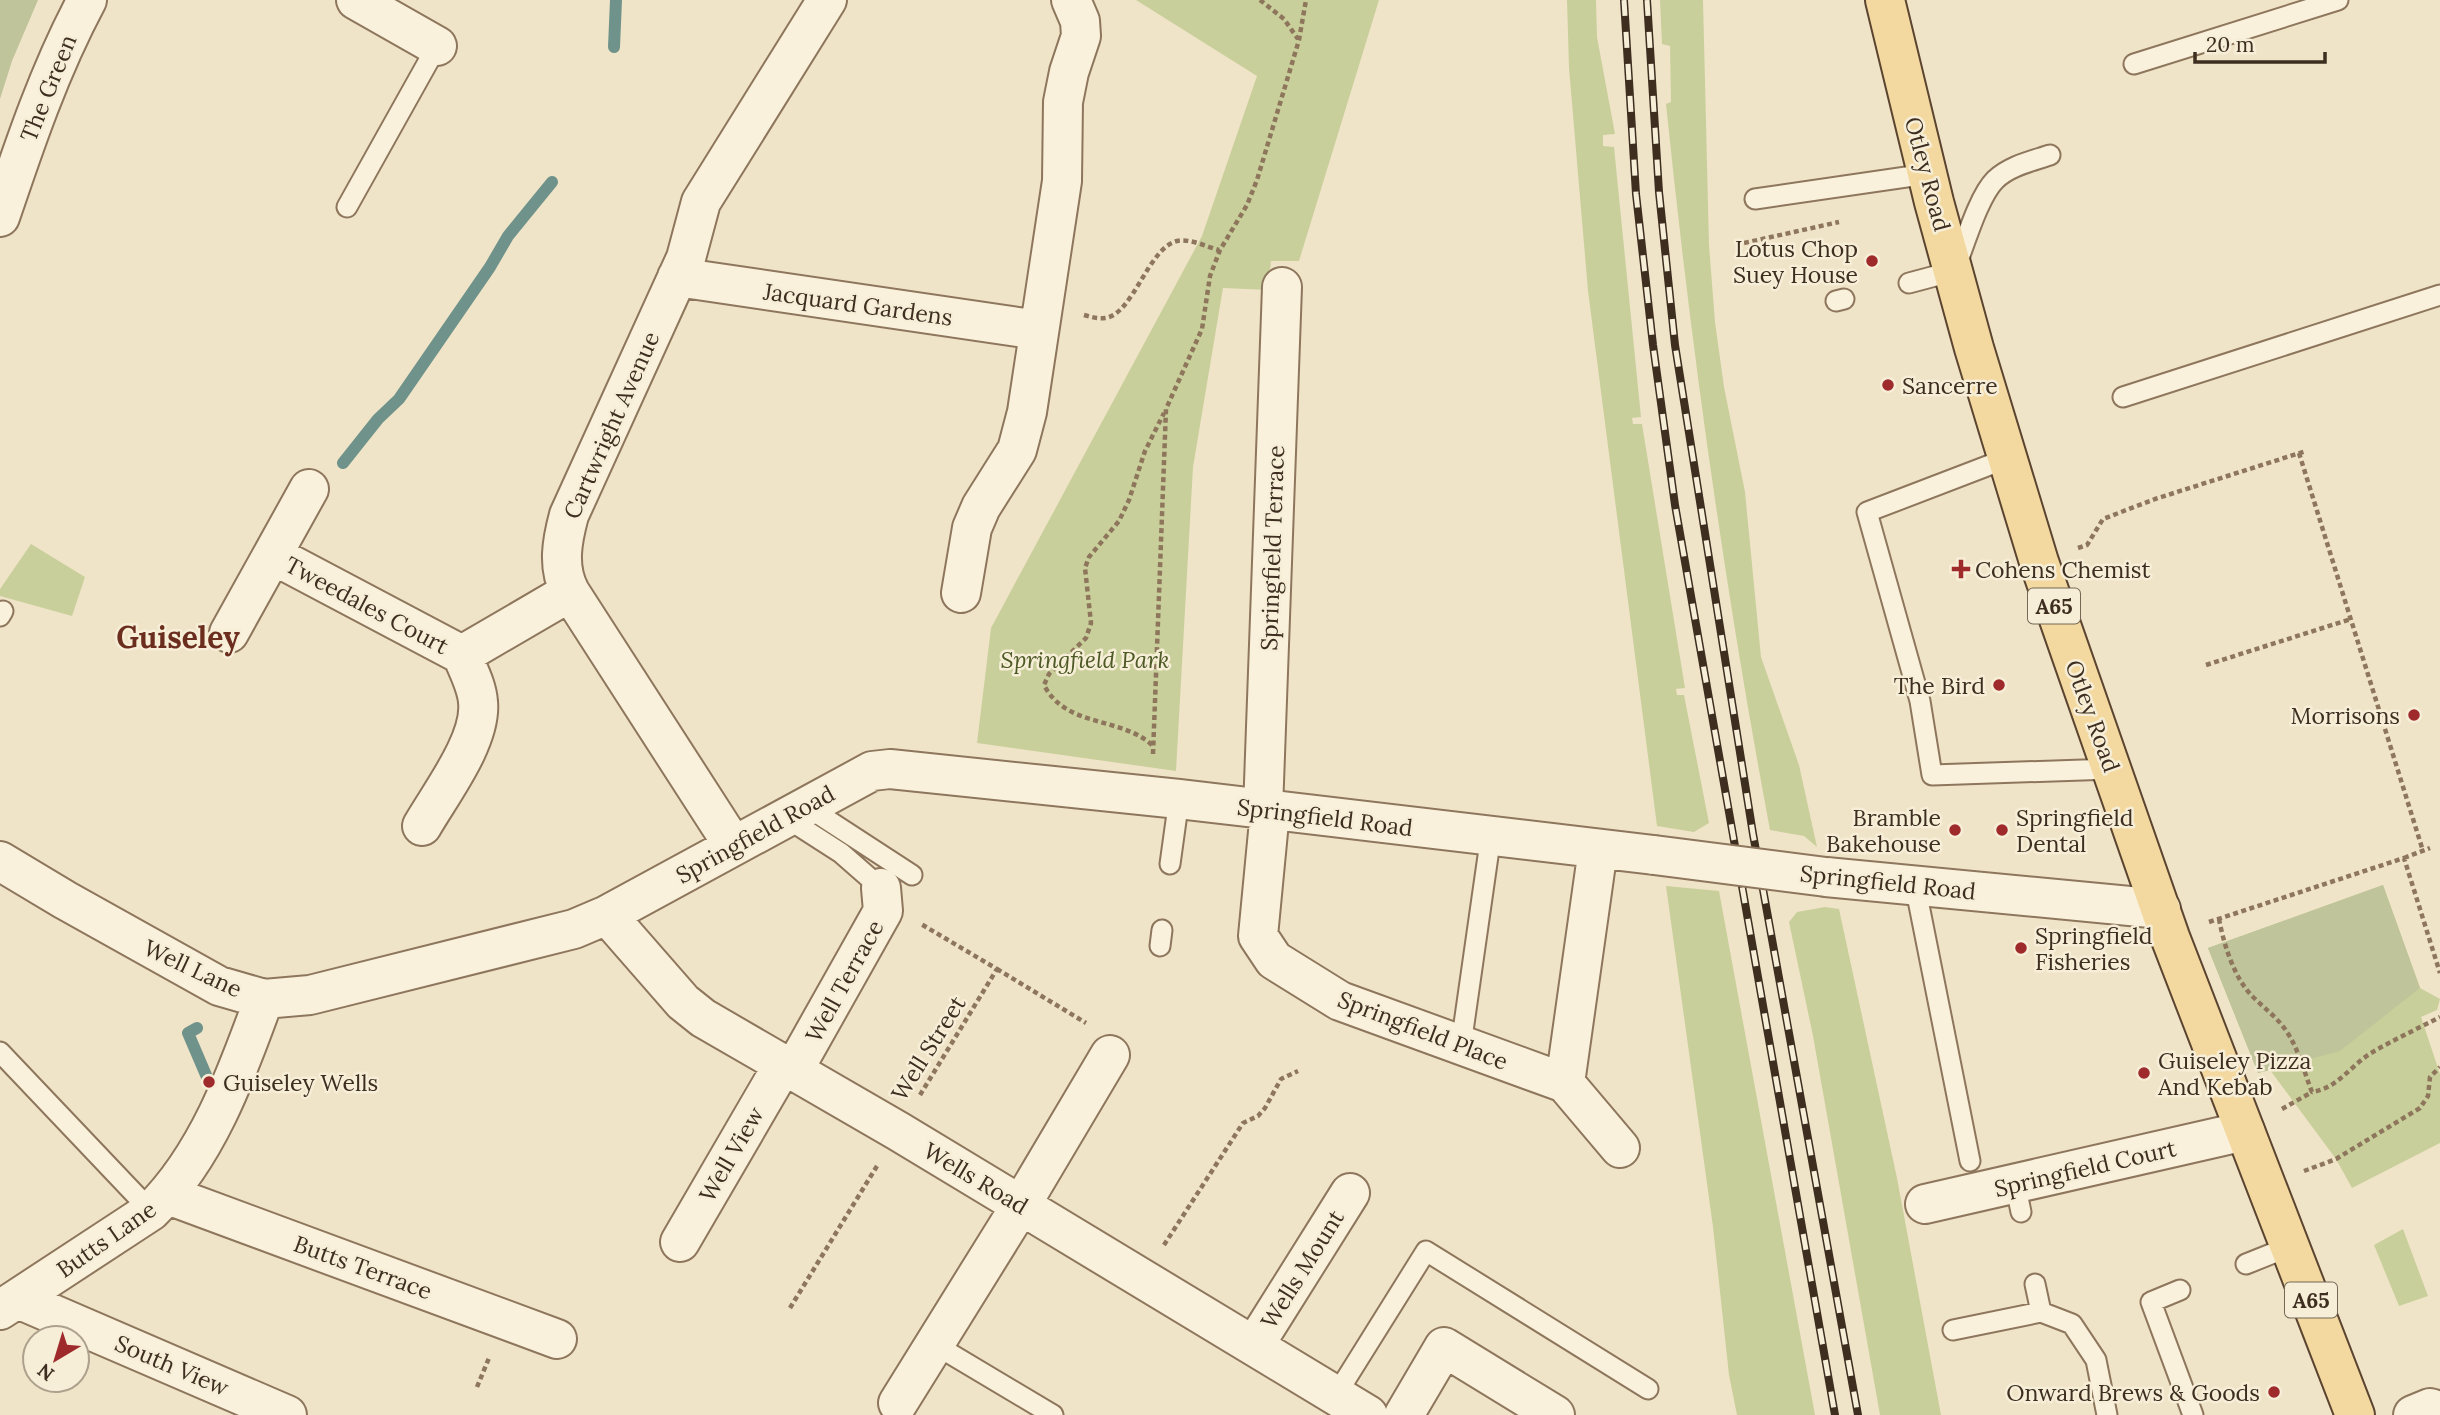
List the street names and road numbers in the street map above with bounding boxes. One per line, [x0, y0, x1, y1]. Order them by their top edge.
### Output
street label: The Green [13, 30, 83, 146]
street label: Otley Road [1899, 114, 1957, 235]
street label: Jacquard Gardens [761, 276, 954, 332]
street label: Cartwright Avenue [557, 327, 665, 523]
street label: Springfield Terrace [1254, 445, 1290, 651]
street label: Tweedales Court [280, 550, 454, 660]
road number: A65 [2028, 588, 2080, 624]
street label: Otley Road [2059, 656, 2127, 776]
street label: Springfield Road [671, 778, 840, 890]
street label: Springfield Road [1235, 792, 1415, 842]
street label: Springfield Road [1799, 858, 1978, 906]
street label: Well Terrace [799, 915, 889, 1047]
street label: Well Lane [139, 933, 247, 1003]
street label: Springfield Place [1334, 984, 1512, 1076]
street label: Well Street [884, 990, 972, 1106]
street label: Well View [692, 1101, 770, 1207]
street label: Springfield Court [1991, 1133, 2179, 1203]
street label: Wells Road [918, 1135, 1034, 1221]
street label: Butts Lane [51, 1194, 161, 1284]
street label: Wells Mount [1254, 1204, 1350, 1334]
street label: Butts Terrace [290, 1229, 436, 1305]
road number: A65 [2285, 1282, 2337, 1318]
street label: South View [111, 1328, 234, 1402]

